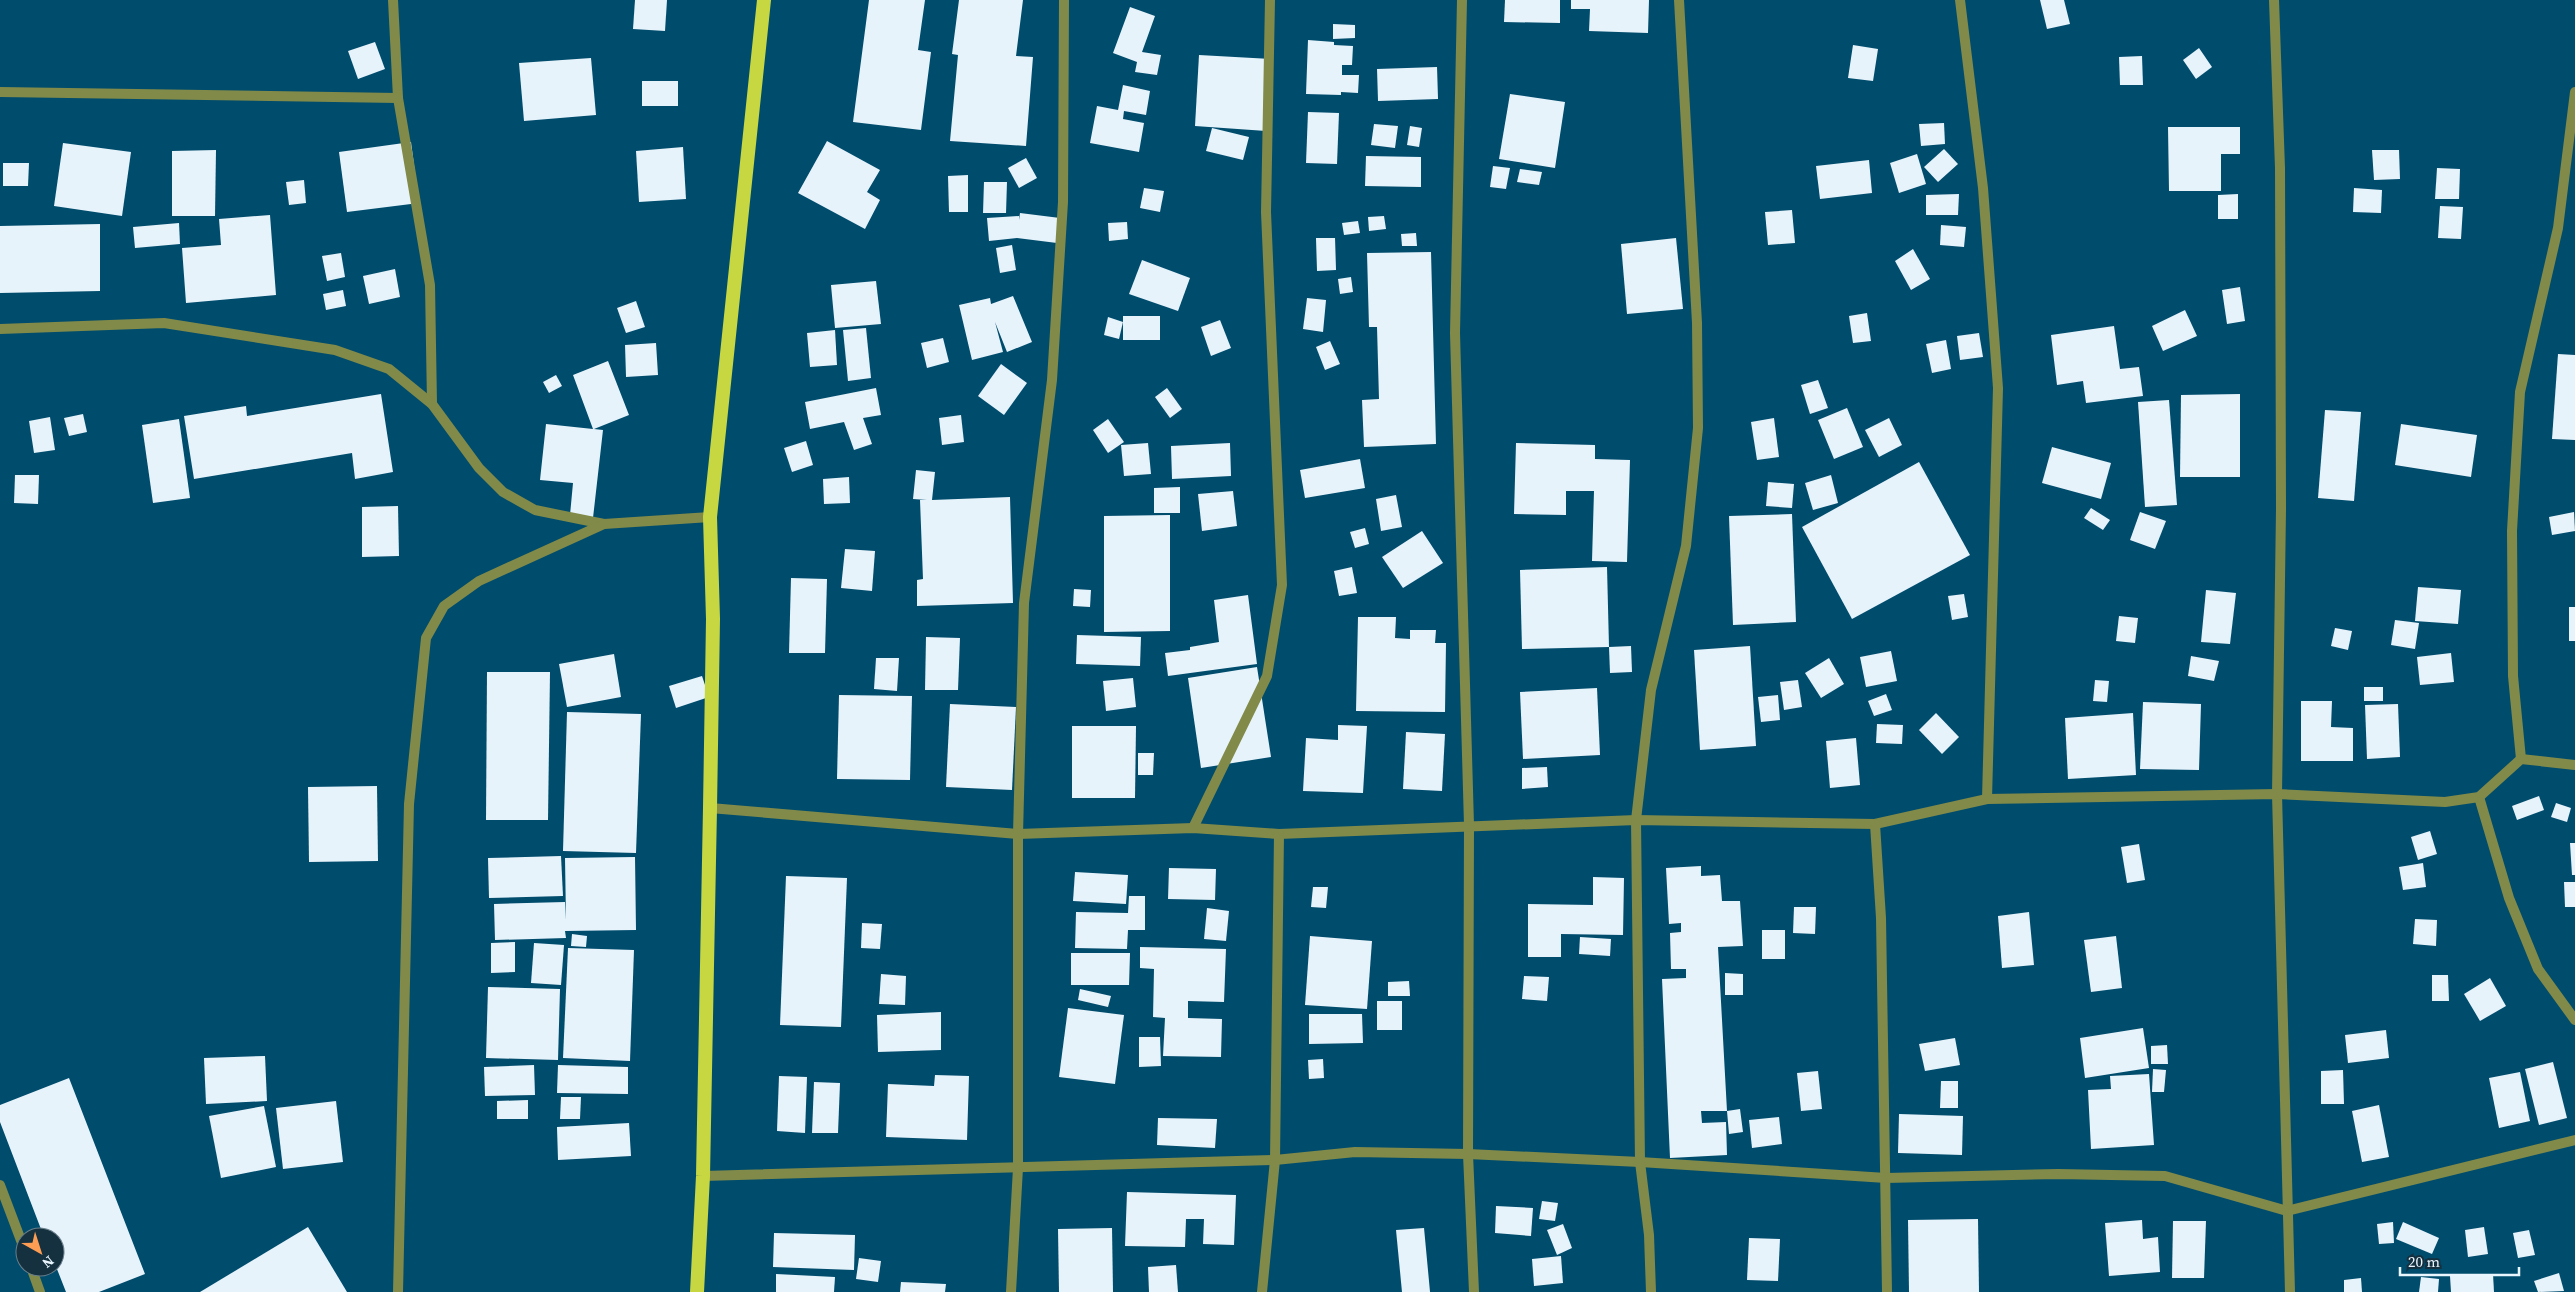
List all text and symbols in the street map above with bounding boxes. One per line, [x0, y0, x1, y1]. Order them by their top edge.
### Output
north arrow [15, 1227, 65, 1277]
scale bar [2400, 1244, 2519, 1276]
text: N [38, 1251, 58, 1273]
text: 20 m [2408, 1251, 2440, 1272]

